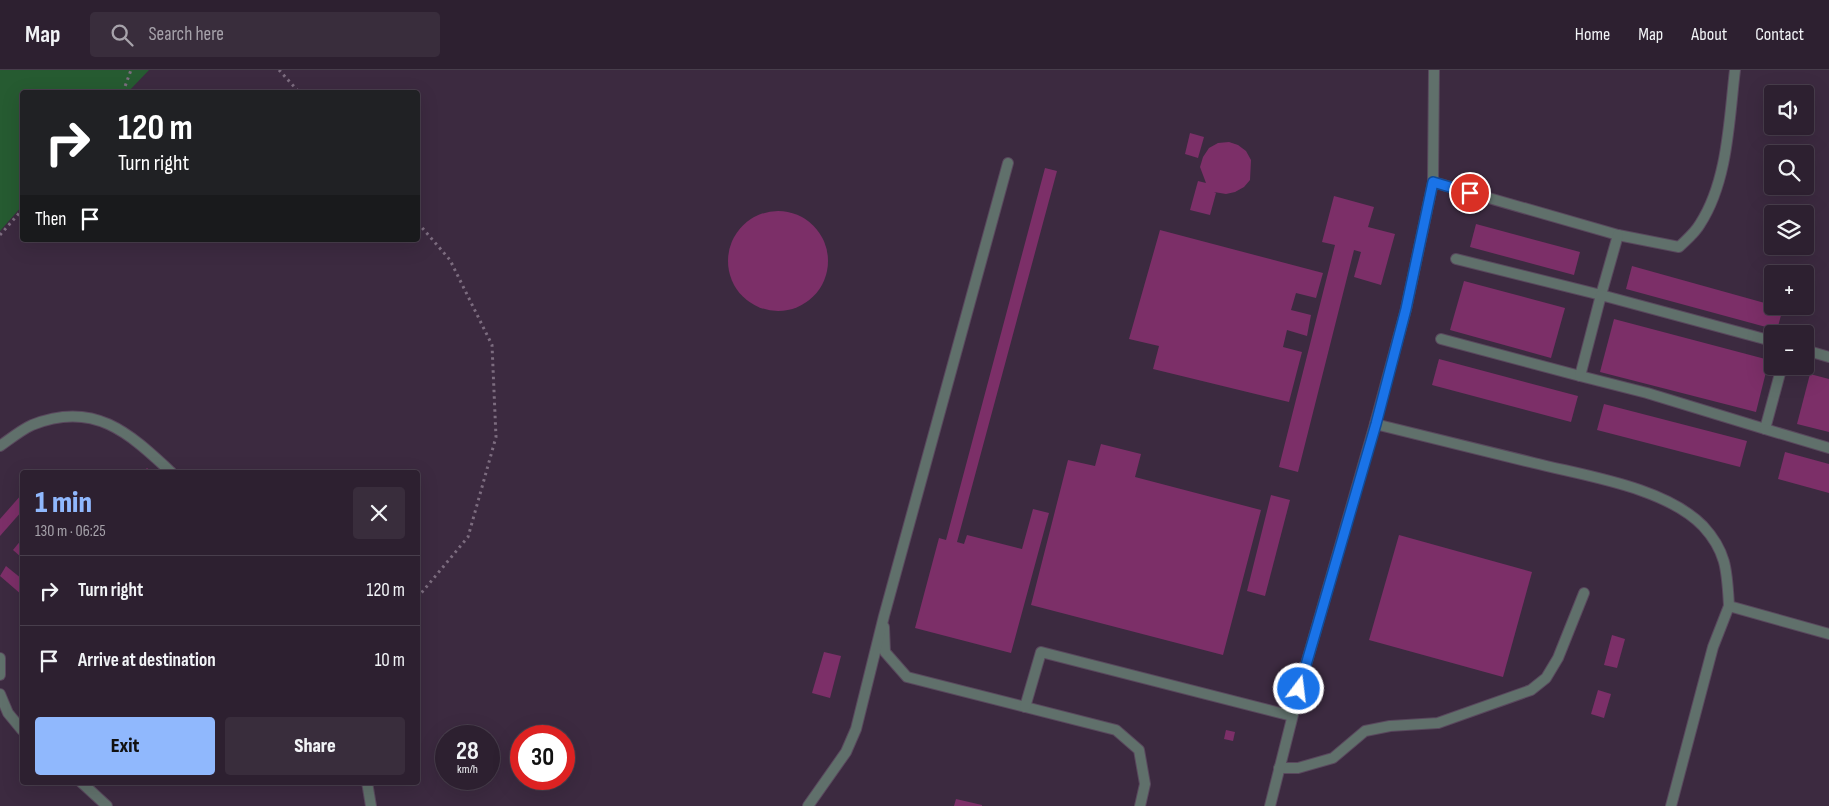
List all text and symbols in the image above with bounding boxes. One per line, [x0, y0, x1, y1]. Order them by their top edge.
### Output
search box [90, 12, 440, 57]
text: Map [25, 20, 60, 49]
icon: search [108, 21, 136, 49]
text: Search here [148, 23, 224, 46]
text: Home [1575, 24, 1610, 45]
text: Map [1638, 24, 1663, 45]
text: About [1691, 24, 1727, 45]
text: Contact [1755, 24, 1804, 45]
map controls [1764, 85, 1814, 375]
button: sound [1764, 85, 1814, 135]
text: 120 m [118, 107, 193, 150]
icon: right [35, 110, 100, 175]
button: search [1764, 145, 1814, 195]
text: Turn right [118, 150, 189, 177]
pin [1449, 172, 1491, 214]
icon: arrive [1456, 179, 1484, 207]
icon: arrive [76, 205, 104, 233]
button: layers [1764, 205, 1814, 255]
text: Then [35, 208, 66, 231]
button: + [1764, 265, 1814, 315]
button: − [1764, 325, 1814, 375]
text: 1 min [35, 485, 92, 521]
button: close [353, 487, 405, 539]
text: 130 m · 06:25 [35, 522, 106, 541]
icon: right [35, 577, 63, 605]
text: Turn right [78, 579, 143, 602]
text: 120 m [367, 579, 405, 602]
icon: arrive [35, 647, 63, 675]
text: Arrive at destination [78, 649, 216, 672]
text: 10 m [375, 649, 405, 672]
position arrow [1272, 662, 1324, 714]
button: Exit [35, 717, 215, 775]
button: Share [225, 717, 405, 775]
speed limit sign: 30 [510, 725, 575, 790]
text: 28 [456, 736, 479, 767]
text: km/h [457, 762, 478, 777]

